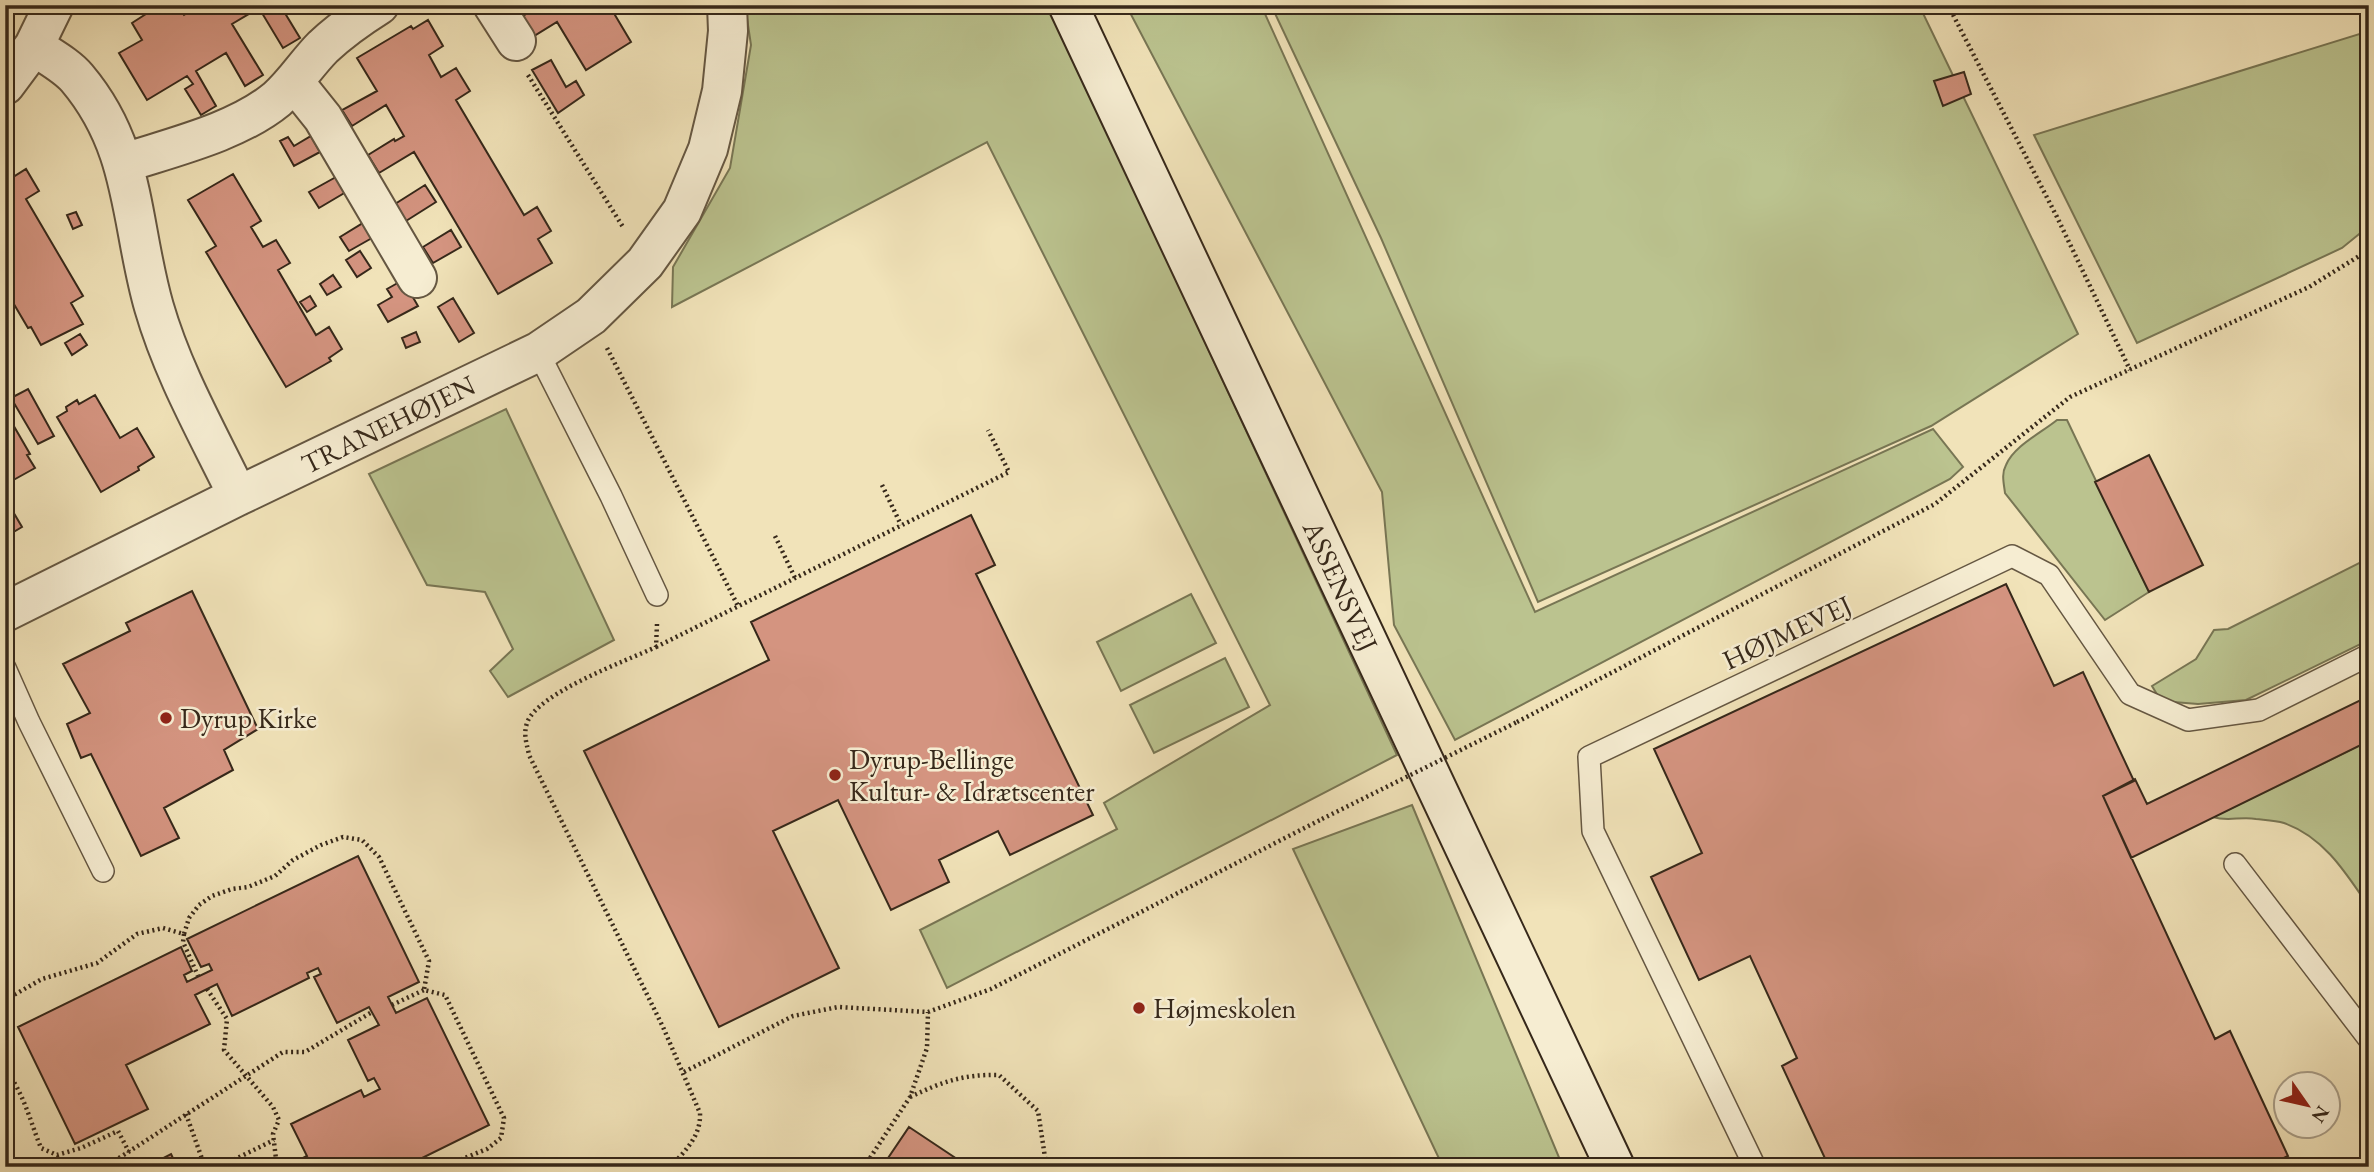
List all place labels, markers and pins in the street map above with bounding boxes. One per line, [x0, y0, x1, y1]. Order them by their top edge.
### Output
place label: Dyrup Kirke [180, 700, 317, 736]
marker: Dyrup Kirke [158, 710, 174, 726]
place label: Dyrup-Bellinge Kultur- & Idrætscenter [849, 741, 1095, 809]
marker: Dyrup-Bellinge Kultur- & Idrætscenter [827, 767, 843, 783]
place label: Højmeskolen [1153, 990, 1297, 1026]
marker: Højmeskolen [1131, 1000, 1147, 1016]

